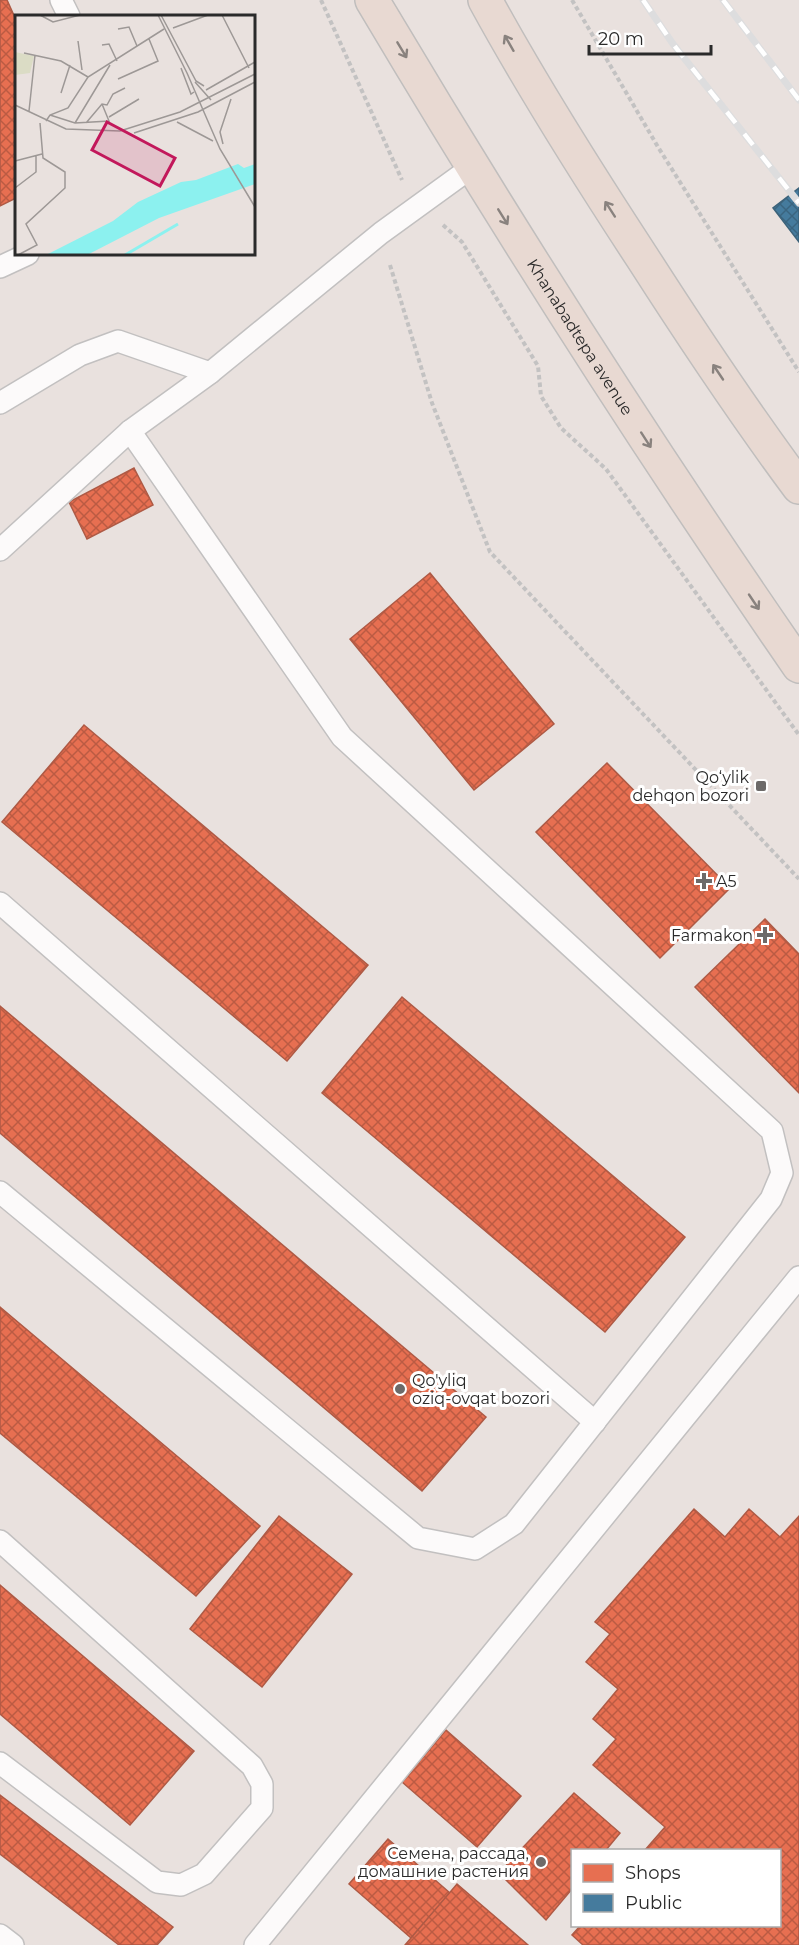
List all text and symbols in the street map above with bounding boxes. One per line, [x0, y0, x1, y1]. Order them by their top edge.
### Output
inset map [15, 15, 255, 255]
scale bar [589, 18, 710, 56]
text: 20 m [598, 28, 644, 50]
one-way arrow [502, 35, 514, 52]
one-way arrow [396, 41, 408, 58]
one-way arrow [604, 201, 616, 218]
one-way arrow [497, 208, 509, 225]
street label: Khanabadtepa avenue [523, 255, 637, 419]
one-way arrow [711, 364, 723, 381]
one-way arrow [639, 431, 652, 448]
one-way arrow [748, 593, 761, 610]
place label: Qo‘ylik dehqon bozori [632, 768, 749, 805]
marker: Qo‘ylik dehqon bozori [754, 779, 768, 793]
place label: A5 [716, 872, 737, 891]
marker: A5 [697, 874, 711, 888]
place label: Farmakon [671, 926, 753, 945]
marker: Farmakon [758, 928, 772, 942]
place label: Qo'yliq oziq-ovqat bozori [412, 1371, 550, 1408]
marker: Qo'yliq oziq-ovqat bozori [393, 1382, 407, 1396]
place label: Семена, рассада, домашние растения [358, 1844, 529, 1881]
legend [571, 1849, 781, 1927]
marker: Семена, рассада, домашние растения [534, 1855, 548, 1869]
text: Shops [625, 1862, 681, 1884]
text: Public [625, 1892, 682, 1914]

